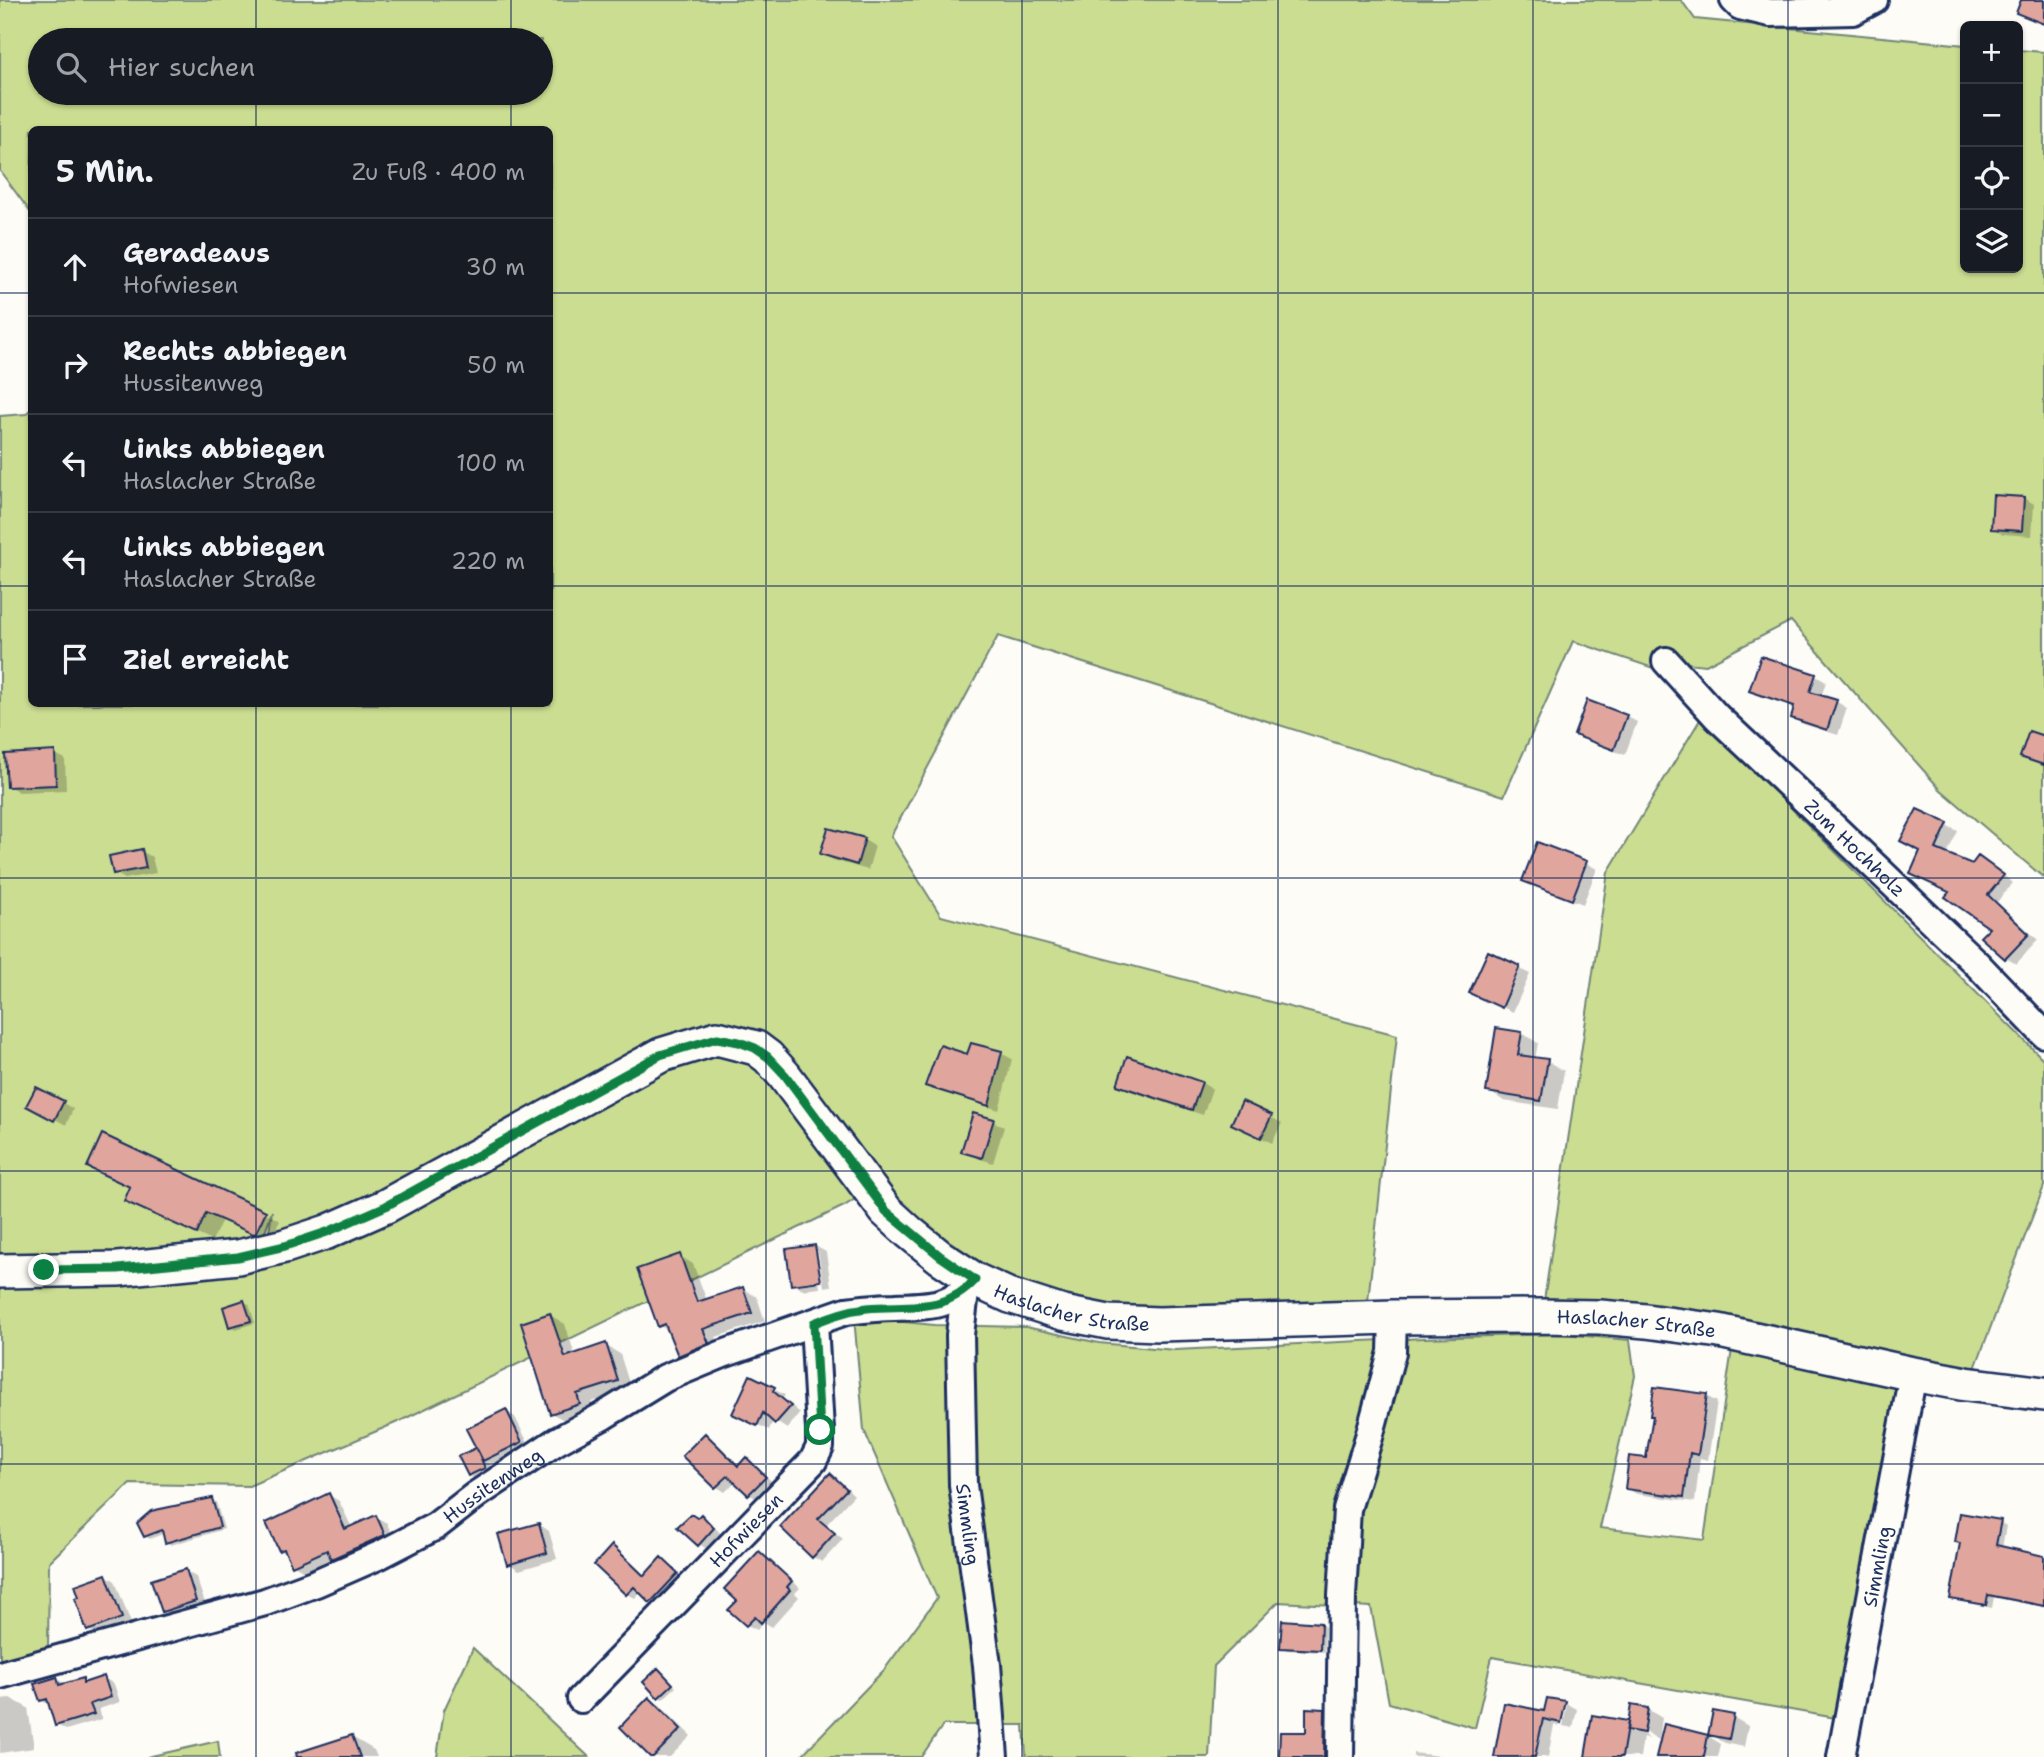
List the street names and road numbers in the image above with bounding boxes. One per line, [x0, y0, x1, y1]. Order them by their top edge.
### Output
street label: Zum Hochholz [1799, 794, 1911, 902]
street label: Haslacher Straße [990, 1278, 1150, 1336]
street label: Haslacher Straße [1557, 1304, 1718, 1343]
street label: Hussitenweg [438, 1442, 547, 1529]
street label: Simmling [950, 1482, 986, 1567]
street label: Hofwiesen [703, 1487, 788, 1573]
street label: Simmling [1857, 1524, 1897, 1609]

